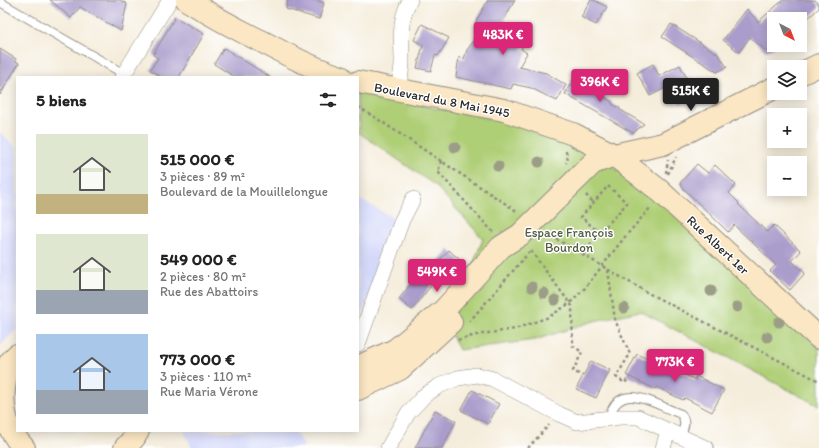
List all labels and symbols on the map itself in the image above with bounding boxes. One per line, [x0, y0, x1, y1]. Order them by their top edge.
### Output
north arrow [767, 12, 807, 52]
pin: 483K € [470, 22, 536, 56]
pin: 396K € [567, 69, 633, 103]
pin: 515K € [658, 78, 724, 112]
street label: Boulevard du 8 Mai 1945 [373, 79, 511, 121]
street label: Rue Albert 1er [684, 212, 752, 278]
park label: Espace François Bourdon [525, 225, 613, 255]
pin: 549K € [404, 259, 470, 293]
pin: 773K € [642, 349, 708, 383]

